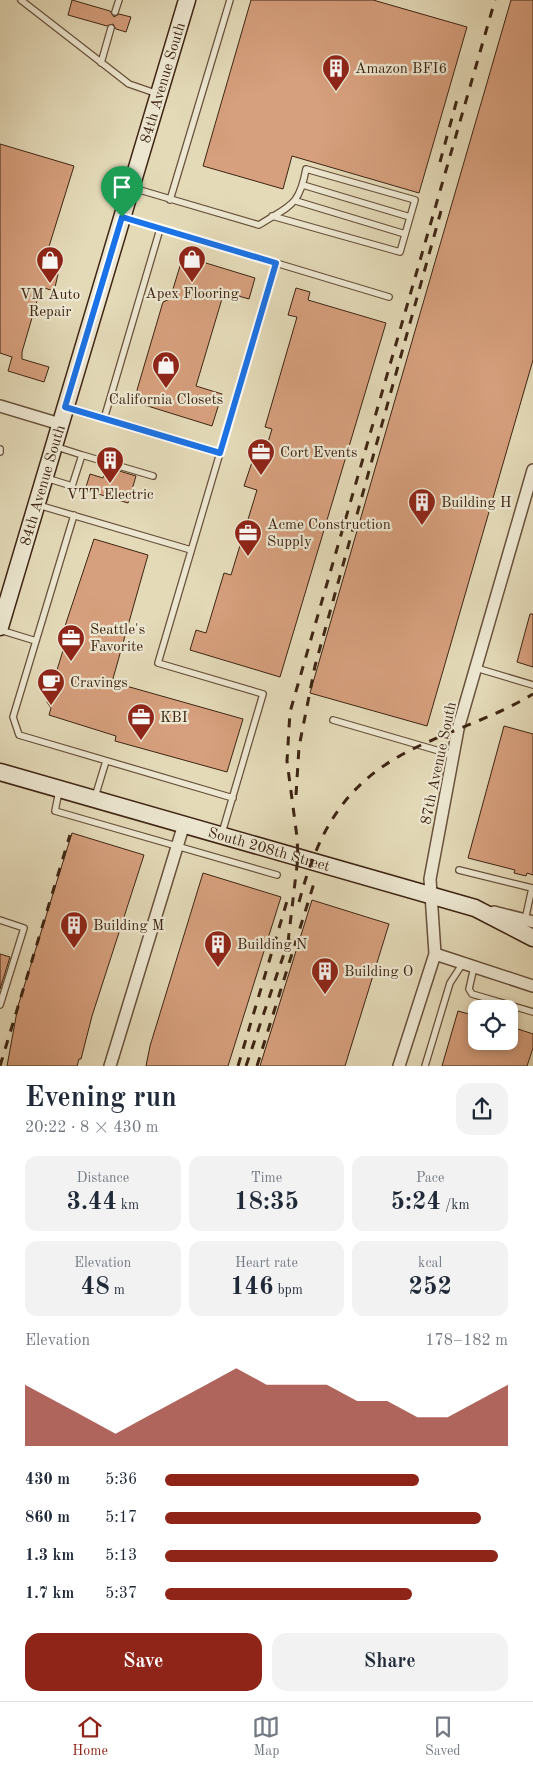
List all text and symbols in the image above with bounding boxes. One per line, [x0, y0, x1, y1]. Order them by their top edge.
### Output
street label: 84th Avenue South [139, 21, 189, 145]
building icon: Amazon BFI6 [321, 53, 351, 92]
place label: Amazon BFI6 [355, 62, 447, 77]
pin [101, 166, 143, 217]
icon: arrive [108, 173, 136, 201]
shop icon: Apex Flooring [177, 244, 207, 283]
shop icon: VM Auto Repair [35, 245, 65, 284]
place label: Apex Flooring [145, 287, 239, 302]
place label: VM Auto Repair [20, 288, 80, 320]
shop icon: California Closets [151, 350, 181, 389]
place label: California Closets [109, 393, 223, 408]
street label: 84th Avenue South [19, 423, 69, 548]
office icon: Cort Events [246, 437, 276, 476]
building icon: VTT Electric [95, 445, 125, 484]
place label: Cort Events [280, 446, 357, 461]
building icon: Building H [407, 487, 437, 526]
place label: VTT Electric [66, 488, 154, 503]
place label: Building H [441, 496, 512, 511]
office icon: Acme Construction Supply [233, 518, 263, 557]
place label: Acme Construction Supply [267, 518, 391, 550]
office icon: Seattle's Favorite [56, 623, 86, 662]
place label: Seattle's Favorite [90, 623, 145, 655]
cafe icon: Cravings [36, 667, 66, 706]
place label: Cravings [70, 676, 128, 691]
street label: 87th Avenue South [419, 701, 460, 826]
office icon: KBI [126, 702, 156, 741]
place label: KBI [160, 711, 188, 726]
street label: South 208th Street [206, 826, 331, 875]
building icon: Building M [59, 910, 89, 949]
place label: Building M [93, 919, 164, 934]
building icon: Building N [203, 929, 233, 968]
place label: Building N [237, 938, 308, 953]
building icon: Building O [310, 956, 340, 995]
place label: Building O [344, 965, 413, 980]
map controls [468, 1000, 518, 1050]
button: locate [468, 1000, 518, 1050]
button: share [456, 1083, 508, 1135]
text: Evening run [25, 1085, 177, 1113]
text: 20:22 · 8 × 430 m [25, 1120, 158, 1136]
text: Distance [76, 1171, 129, 1185]
text: Time [251, 1171, 282, 1185]
text: Pace [416, 1171, 444, 1185]
text: 3.44 [66, 1190, 117, 1215]
text: 18:35 [234, 1190, 299, 1215]
text: 5:24 [391, 1190, 441, 1215]
text: km [117, 1198, 139, 1212]
text: /km [441, 1198, 470, 1212]
text: Elevation [74, 1256, 131, 1270]
text: Heart rate [235, 1256, 298, 1270]
text: kcal [418, 1256, 442, 1270]
text: 48 [81, 1275, 110, 1300]
text: 146 [230, 1275, 274, 1300]
text: 252 [408, 1275, 452, 1300]
text: m [110, 1283, 125, 1297]
text: bpm [274, 1283, 303, 1297]
text: Elevation [25, 1333, 90, 1349]
text: 178–182 m [425, 1333, 508, 1349]
text: 430 m [25, 1472, 70, 1488]
text: 5:36 [105, 1472, 137, 1488]
text: 860 m [25, 1510, 70, 1526]
text: 5:17 [105, 1510, 137, 1526]
text: 1.3 km [25, 1548, 74, 1564]
text: 5:13 [105, 1548, 137, 1564]
text: 1.7 km [25, 1586, 74, 1602]
text: 5:37 [105, 1586, 137, 1602]
button: Save [25, 1633, 262, 1691]
button: Share [272, 1633, 508, 1691]
tab: Home [72, 1713, 108, 1760]
tab: Map [252, 1713, 280, 1760]
tab: Saved [425, 1713, 461, 1760]

